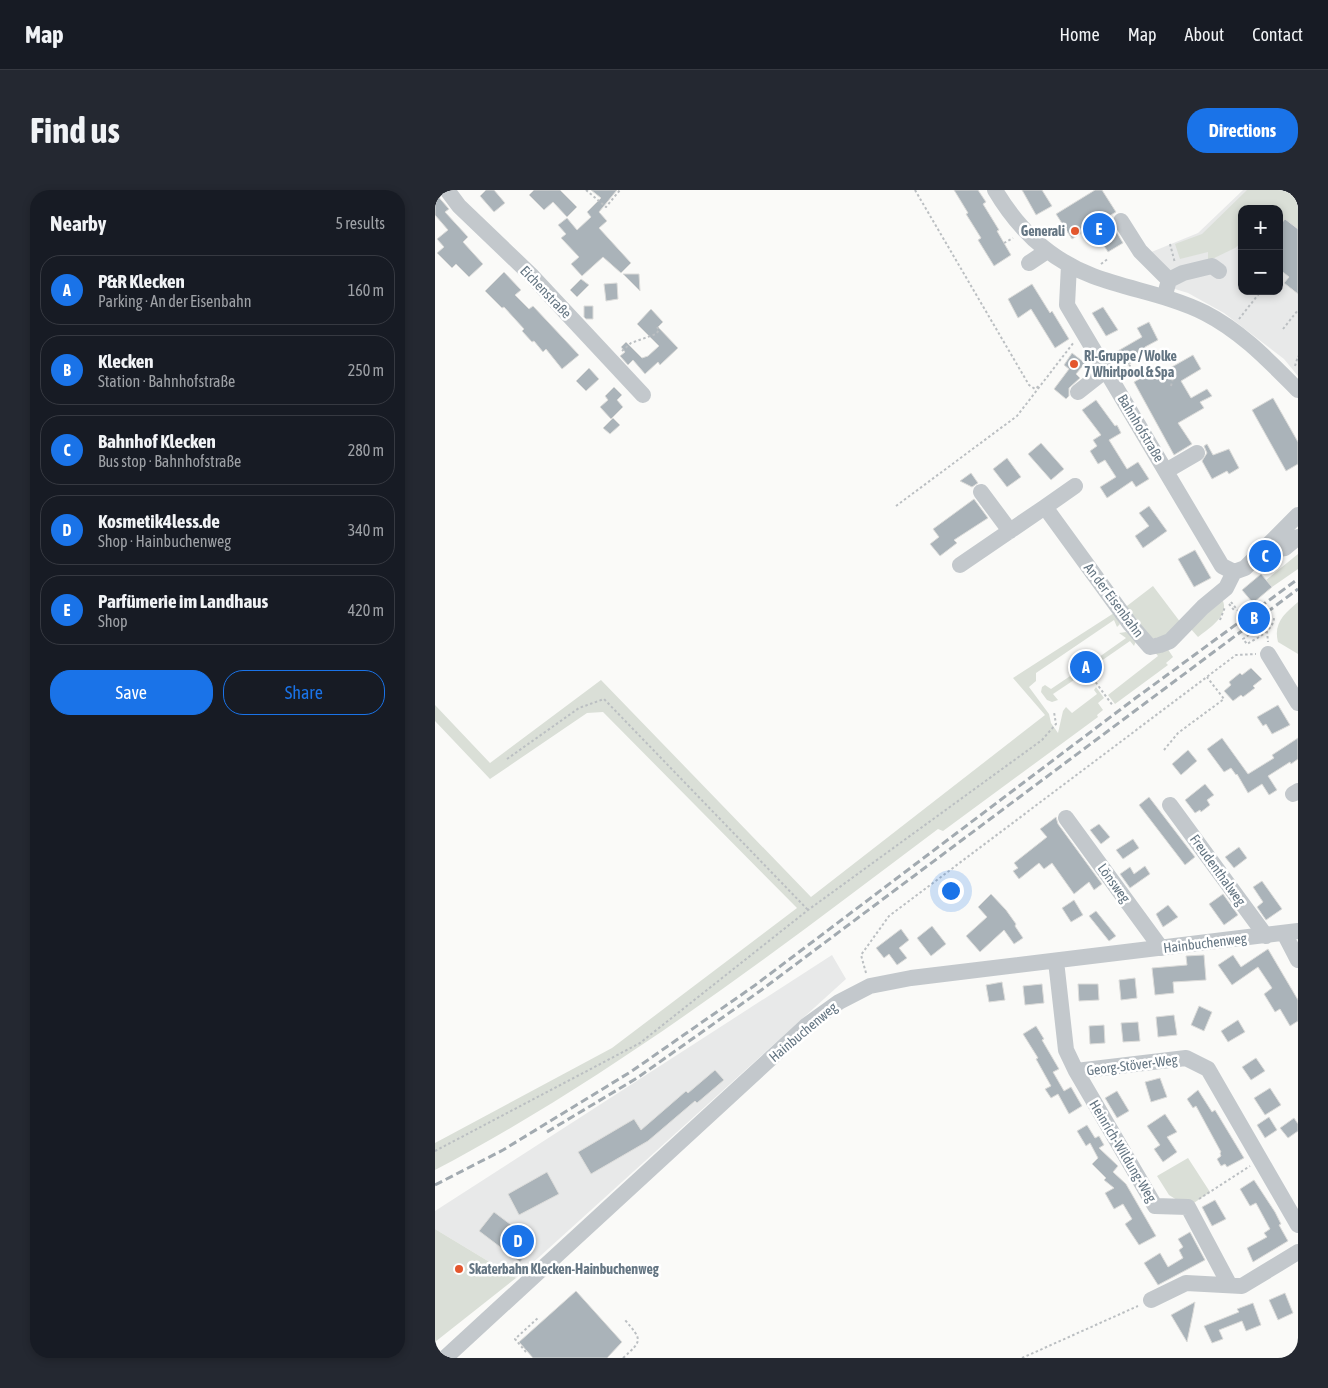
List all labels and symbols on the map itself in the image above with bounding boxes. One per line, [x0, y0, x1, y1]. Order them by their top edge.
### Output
pin: E [1083, 210, 1115, 248]
place label: Generali [1021, 223, 1065, 239]
marker: Generali [1069, 225, 1081, 237]
street label: Eichenstraße [517, 262, 575, 322]
place label: RI-Gruppe / Wolke 7 Whirlpool & Spa [1084, 348, 1177, 380]
marker: RI-Gruppe / Wolke 7 Whirlpool & Spa [1068, 358, 1080, 370]
street label: Bahnhofstraße [1115, 391, 1167, 465]
pin: C [1249, 537, 1281, 575]
street label: An der Eisenbahn [1081, 560, 1147, 640]
pin: B [1238, 599, 1270, 637]
pin: A [1070, 648, 1102, 686]
street label: Freudenthalweg [1187, 831, 1249, 909]
street label: Lönsweg [1095, 860, 1133, 906]
your location [938, 878, 964, 904]
street label: Hainbuchenweg [1162, 930, 1248, 956]
street label: Hainbuchenweg [766, 999, 840, 1065]
street label: Georg-Stöver-Weg [1086, 1051, 1178, 1079]
street label: Heinrich-Wildung-Weg [1086, 1097, 1160, 1205]
pin: D [502, 1222, 534, 1260]
place label: Skaterbahn Klecken-Hainbuchenweg [469, 1261, 660, 1277]
marker: Skaterbahn Klecken-Hainbuchenweg [453, 1263, 465, 1275]

